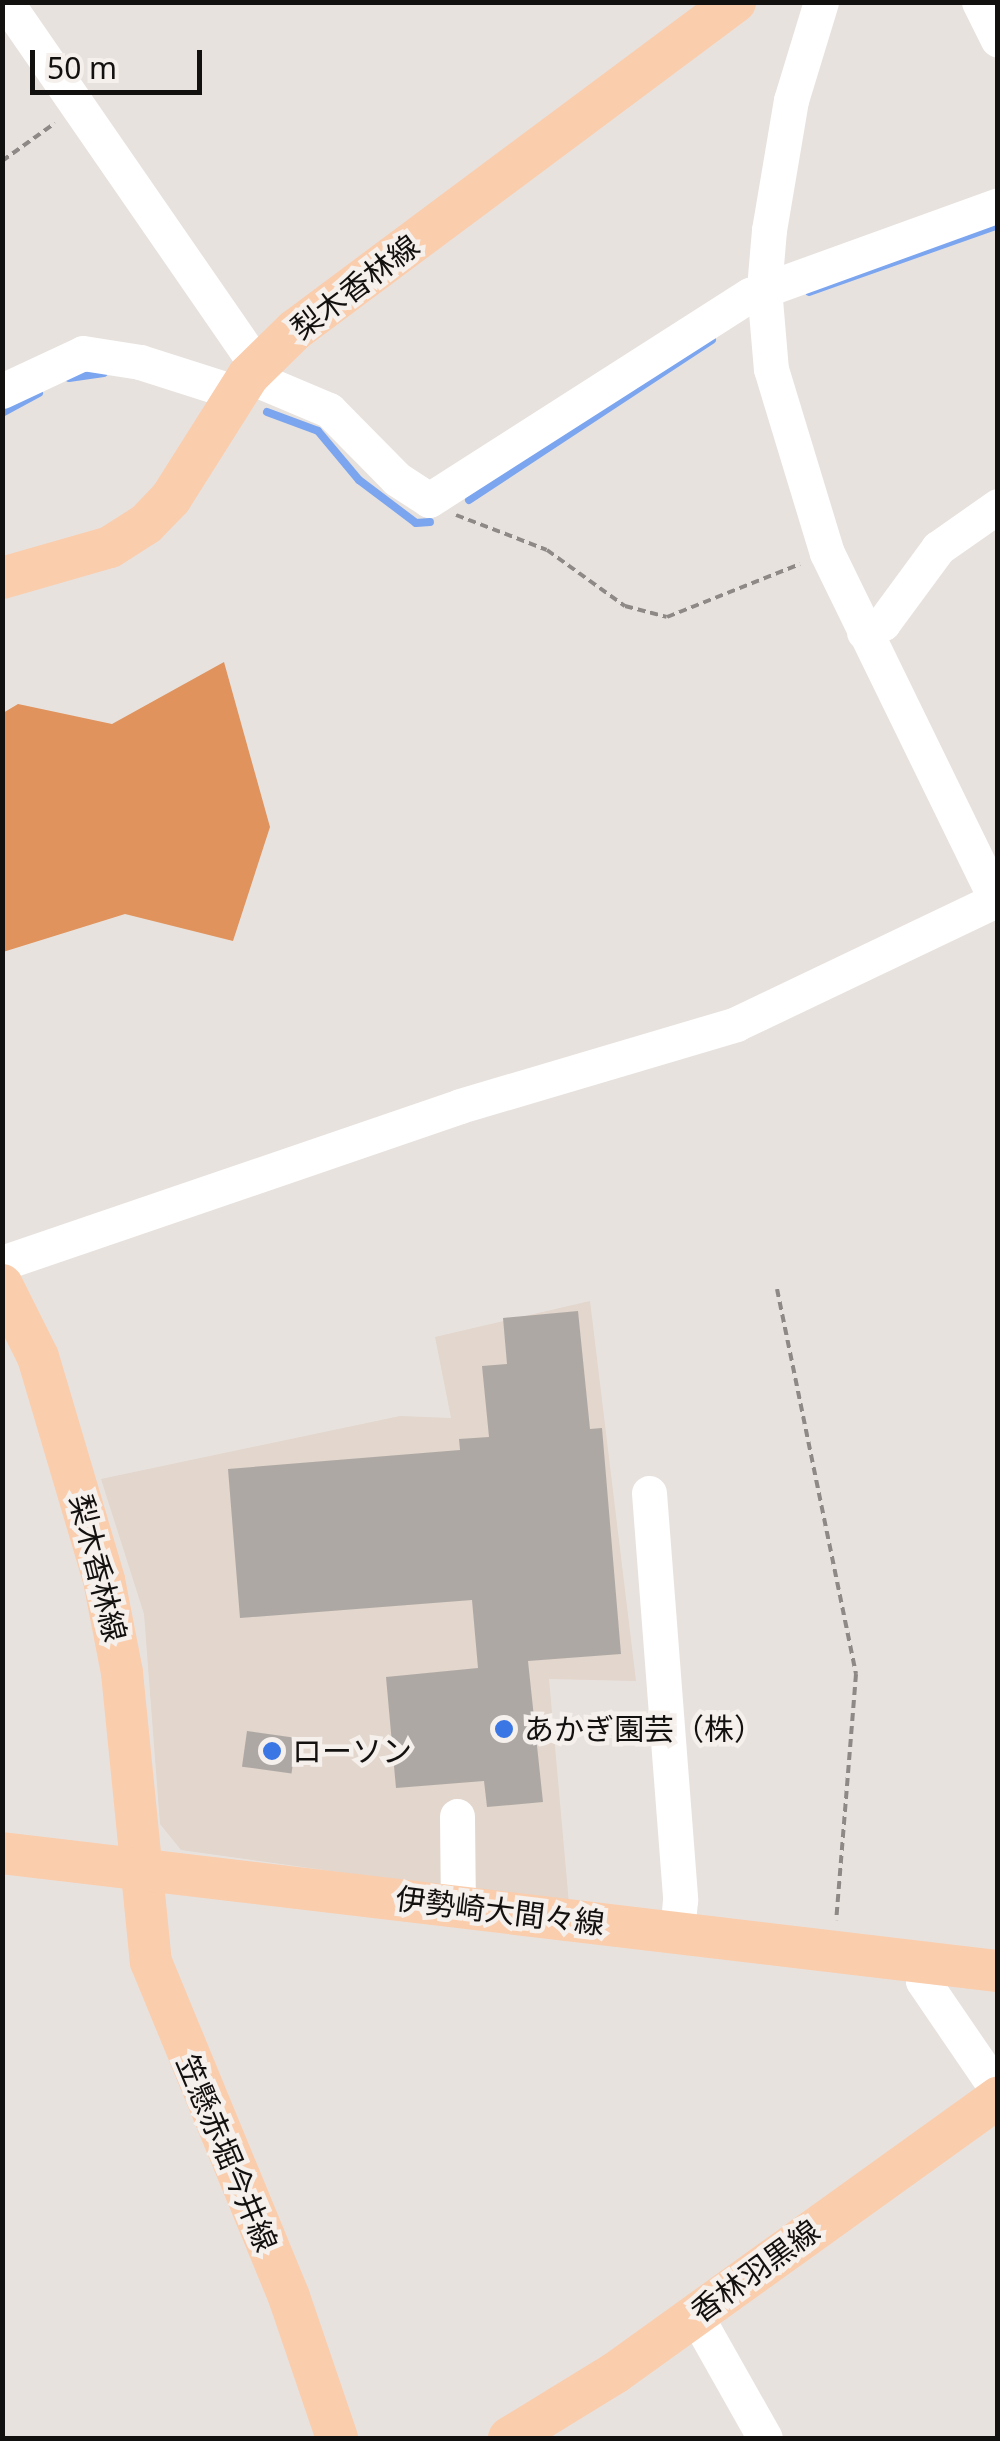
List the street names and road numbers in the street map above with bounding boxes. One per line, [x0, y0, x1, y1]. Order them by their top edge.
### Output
street label: 梨木香林線 [284, 227, 426, 347]
street label: 梨木香林線 [62, 1491, 134, 1645]
street label: 伊勢崎大間々線 [394, 1880, 606, 1942]
street label: 笠懸赤堀今井線 [169, 2049, 285, 2257]
street label: 香林羽黒線 [684, 2212, 826, 2330]

